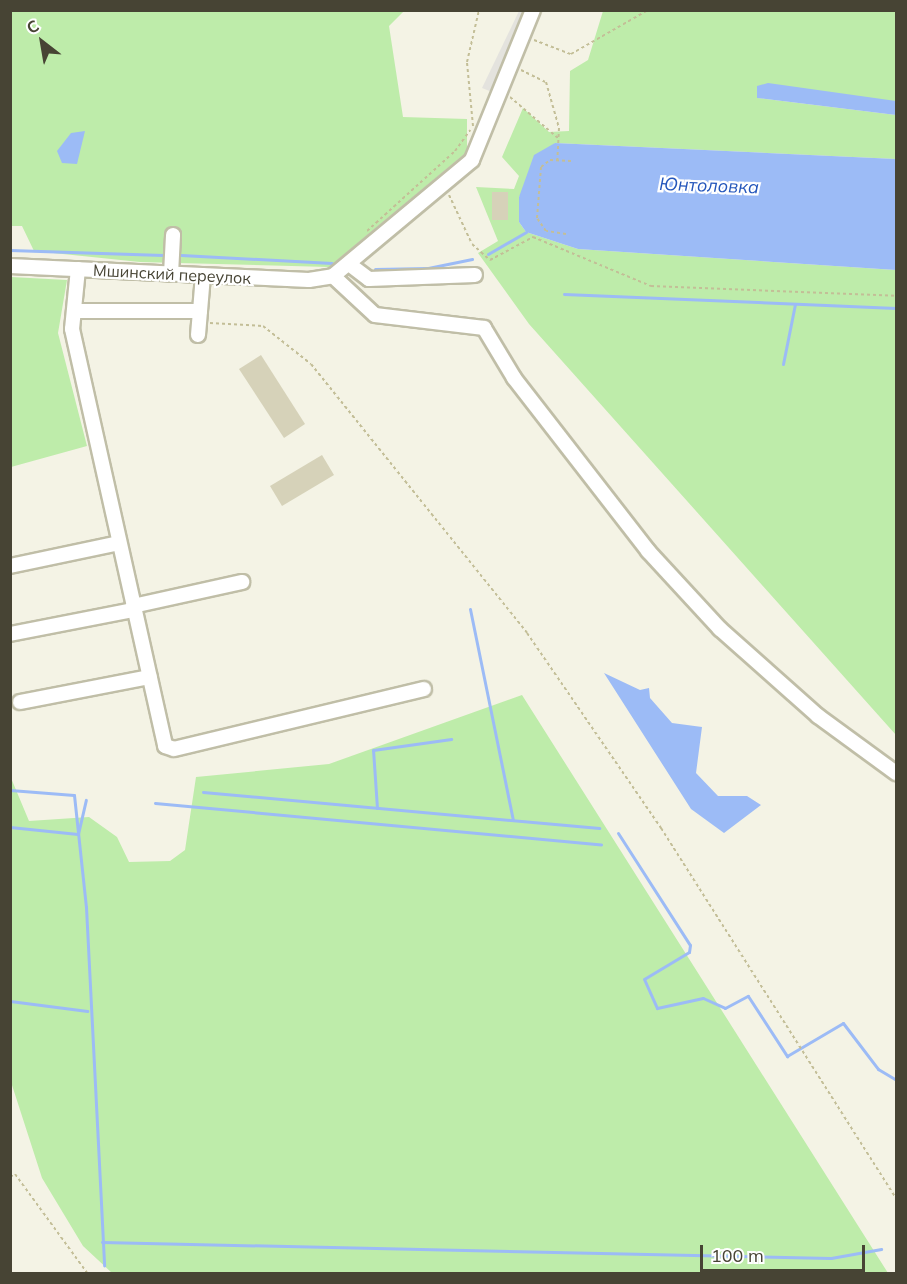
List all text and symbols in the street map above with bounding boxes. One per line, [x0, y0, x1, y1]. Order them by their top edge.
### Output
north arrow [12, 12, 72, 72]
text: С [23, 15, 43, 38]
water label: Юнтоловка [659, 173, 759, 199]
street label: Мшинский переулок [93, 260, 251, 288]
scale bar [703, 1233, 868, 1271]
text: 100 m [711, 1244, 764, 1267]

